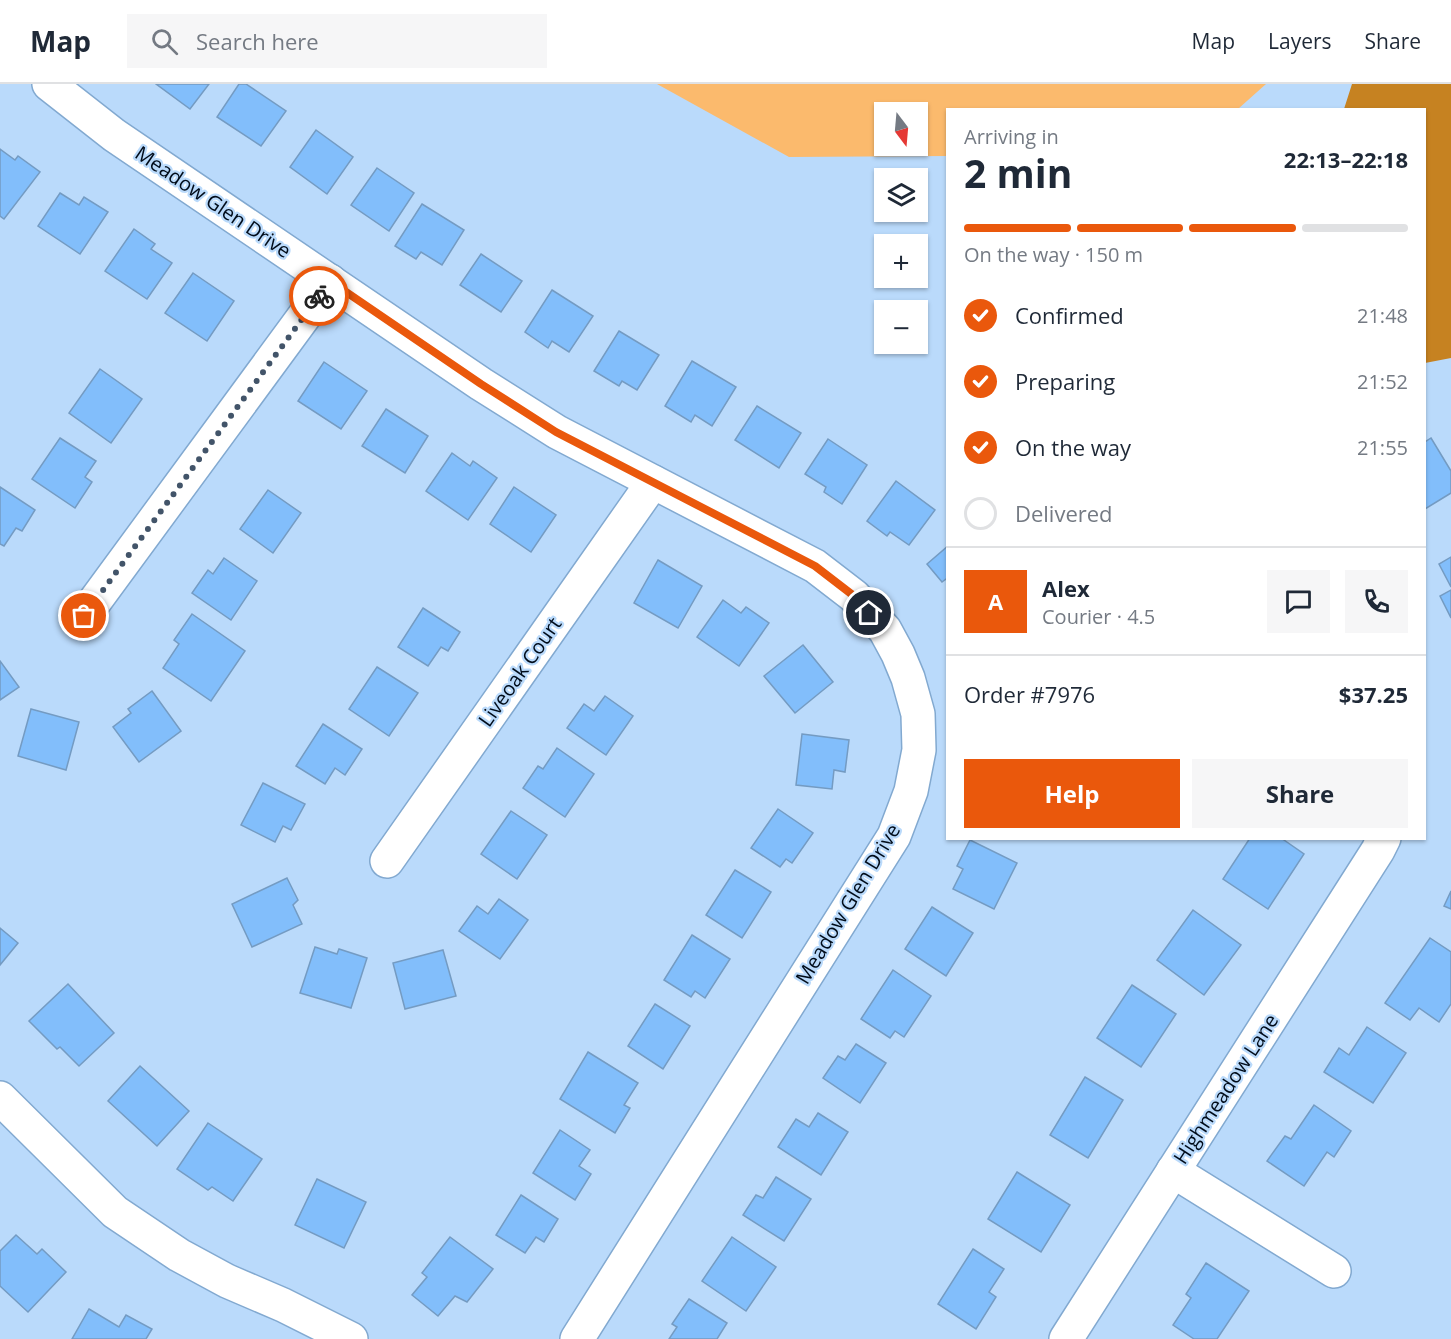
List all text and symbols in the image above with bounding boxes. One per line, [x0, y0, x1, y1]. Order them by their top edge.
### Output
search box [127, 14, 547, 68]
text: Map [30, 22, 91, 60]
icon: search [148, 25, 181, 58]
text: Search here [196, 26, 319, 56]
text: Map [1192, 27, 1235, 55]
text: Layers [1268, 27, 1332, 55]
text: Share [1365, 27, 1421, 55]
north arrow [874, 102, 928, 156]
map controls [874, 102, 928, 354]
text: Arriving in [964, 123, 1059, 150]
street label: Meadow Glen Drive [130, 139, 296, 264]
text: 22:13–22:18 [1284, 144, 1408, 174]
text: 2 min [964, 146, 1072, 199]
button: layers [874, 168, 928, 222]
button: + [874, 234, 928, 288]
text: On the way · 150 m [964, 241, 1143, 268]
courier [289, 266, 349, 326]
icon: bike [303, 280, 336, 313]
icon: check [964, 299, 997, 332]
button: − [874, 300, 928, 354]
text: Confirmed [1015, 300, 1124, 330]
text: 21:48 [1357, 302, 1408, 329]
icon: check [964, 365, 997, 398]
text: Preparing [1015, 366, 1115, 396]
text: 21:52 [1357, 368, 1408, 395]
icon: check [964, 431, 997, 464]
text: On the way [1015, 432, 1131, 462]
text: 21:55 [1357, 434, 1408, 461]
text: Delivered [1015, 498, 1113, 528]
button: chat [1267, 570, 1330, 633]
button: phone [1345, 570, 1408, 633]
text: Alex [1042, 573, 1090, 603]
text: A [988, 586, 1003, 616]
pin [843, 587, 894, 638]
pin [58, 590, 109, 641]
icon: home [852, 596, 885, 629]
icon: bag [67, 599, 100, 632]
text: Courier · 4.5 [1042, 603, 1155, 630]
street label: Liveoak Court [472, 612, 567, 732]
text: Order #7976 [964, 679, 1095, 709]
text: $37.25 [1339, 679, 1408, 709]
button: Help [964, 759, 1180, 828]
button: Share [1192, 759, 1408, 828]
street label: Meadow Glen Drive [789, 819, 906, 989]
street label: Highmeadow Lane [1167, 1008, 1284, 1169]

